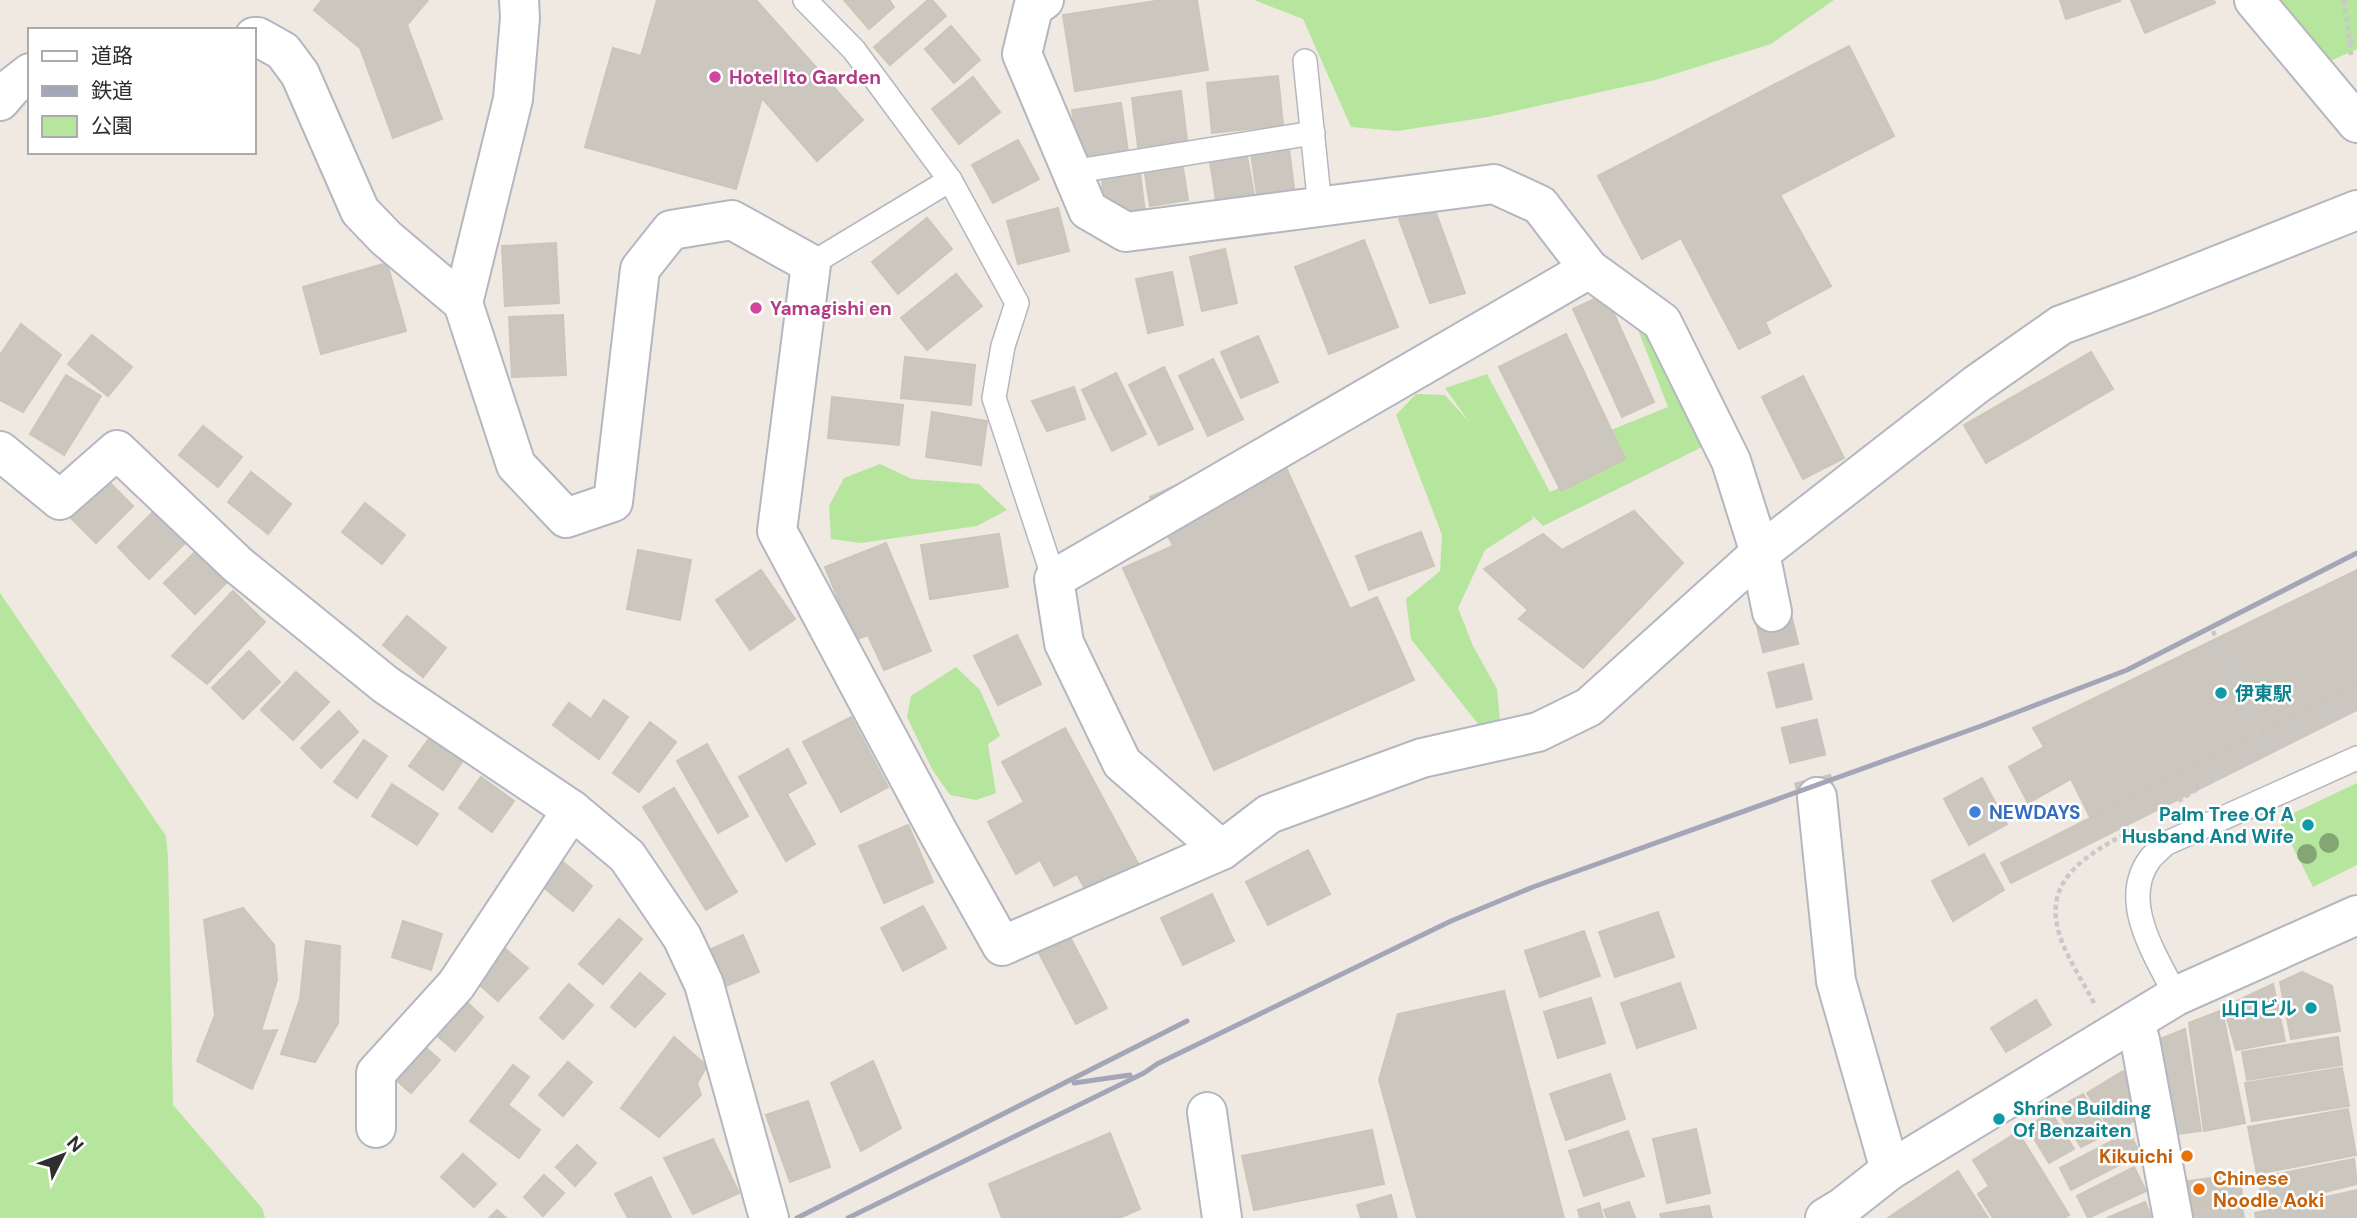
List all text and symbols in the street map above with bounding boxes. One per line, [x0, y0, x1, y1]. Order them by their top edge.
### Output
legend [28, 28, 256, 154]
text: 道路 [91, 42, 133, 70]
place label: Hotel Ito Garden [729, 65, 881, 90]
marker: Hotel Ito Garden [707, 69, 723, 85]
text: 鉄道 [91, 77, 133, 105]
text: 公園 [91, 112, 133, 140]
place label: Yamagishi en [770, 296, 892, 321]
marker: Yamagishi en [748, 300, 764, 316]
place label: 伊東駅 [2235, 681, 2292, 706]
marker: 伊東駅 [2213, 685, 2229, 701]
place label: NEWDAYS [1989, 800, 2081, 825]
place label: Palm Tree Of A Husband And Wife [2122, 802, 2295, 849]
marker: NEWDAYS [1967, 804, 1983, 820]
marker: Palm Tree Of A Husband And Wife [2300, 817, 2316, 833]
place label: 山口ビル [2221, 996, 2297, 1021]
marker: 山口ビル [2303, 1000, 2319, 1016]
place label: Shrine Building Of Benzaiten [2013, 1096, 2152, 1143]
marker: Shrine Building Of Benzaiten [1991, 1111, 2007, 1127]
north arrow [28, 1120, 98, 1190]
text: N [61, 1130, 89, 1157]
place label: Kikuichi [2099, 1144, 2173, 1169]
marker: Kikuichi [2179, 1148, 2195, 1164]
place label: Chinese Noodle Aoki [2213, 1166, 2324, 1213]
marker: Chinese Noodle Aoki [2191, 1181, 2207, 1197]

